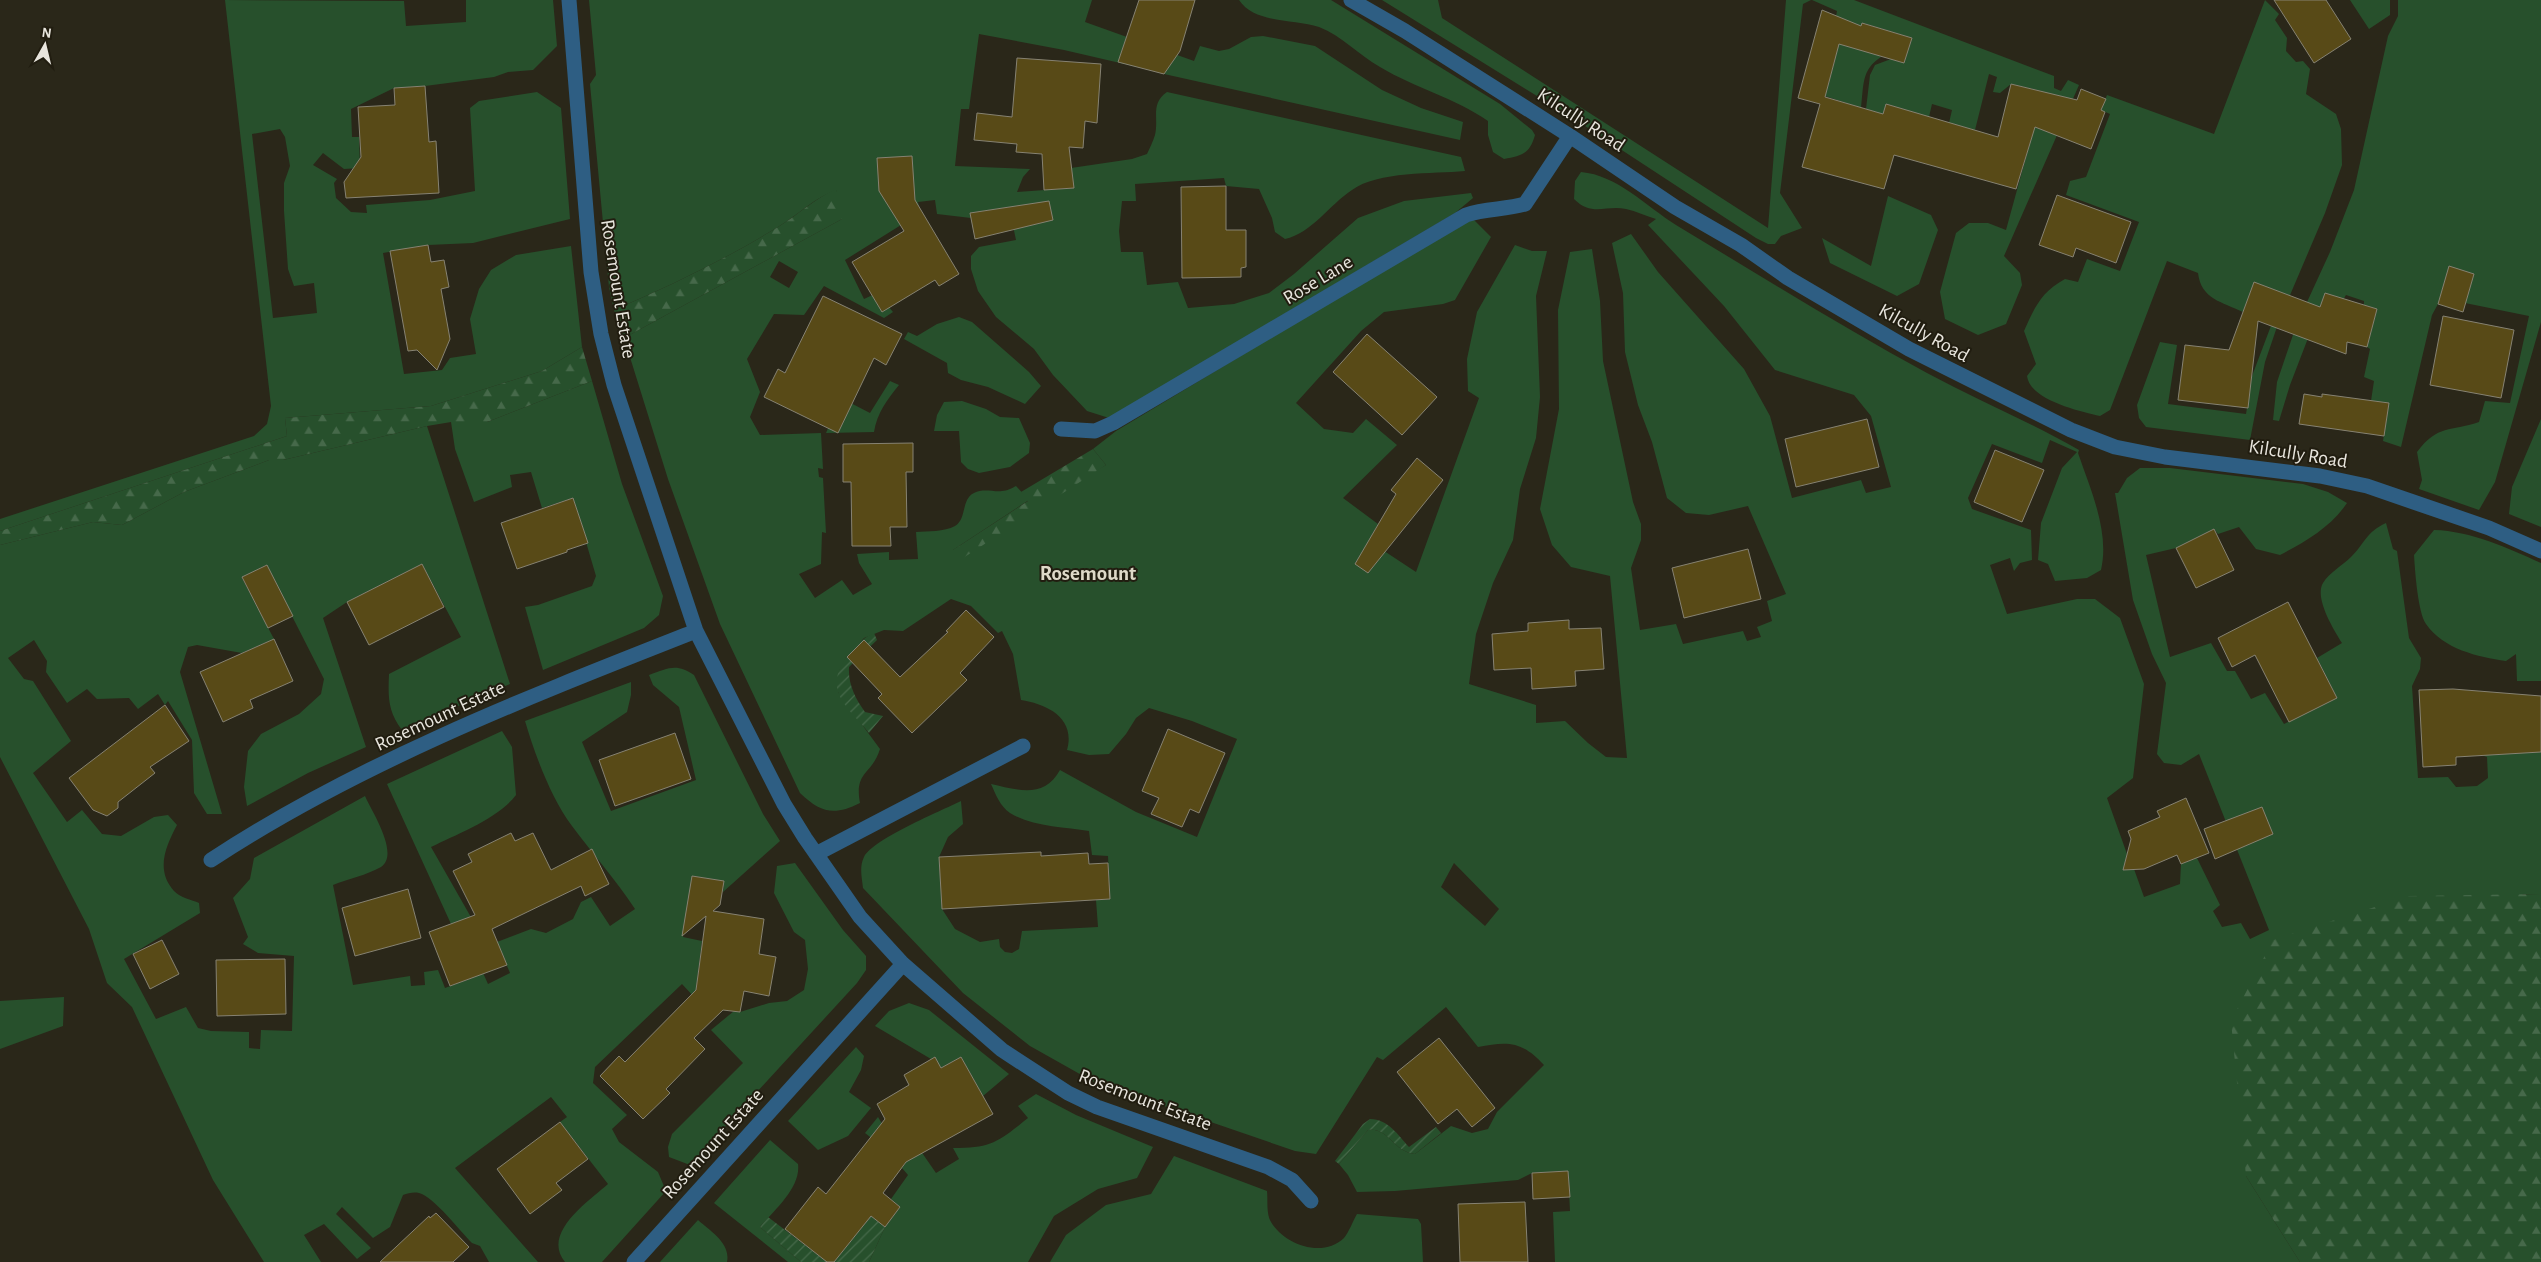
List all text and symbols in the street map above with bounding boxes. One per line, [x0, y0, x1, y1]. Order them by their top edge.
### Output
north arrow [20, 20, 70, 70]
text: N [41, 26, 52, 41]
street label: Kilcully Road [1534, 84, 1628, 156]
street label: Rosemount Estate [597, 218, 639, 360]
street label: Rose Lane [1280, 252, 1356, 308]
street label: Kilcully Road [1875, 300, 1973, 366]
street label: Kilcully Road [2247, 436, 2349, 472]
district label: Rosemount [1040, 563, 1136, 584]
street label: Rosemount Estate [372, 677, 508, 755]
street label: Rosemount Estate [1076, 1065, 1214, 1135]
street label: Rosemount Estate [659, 1085, 767, 1203]

